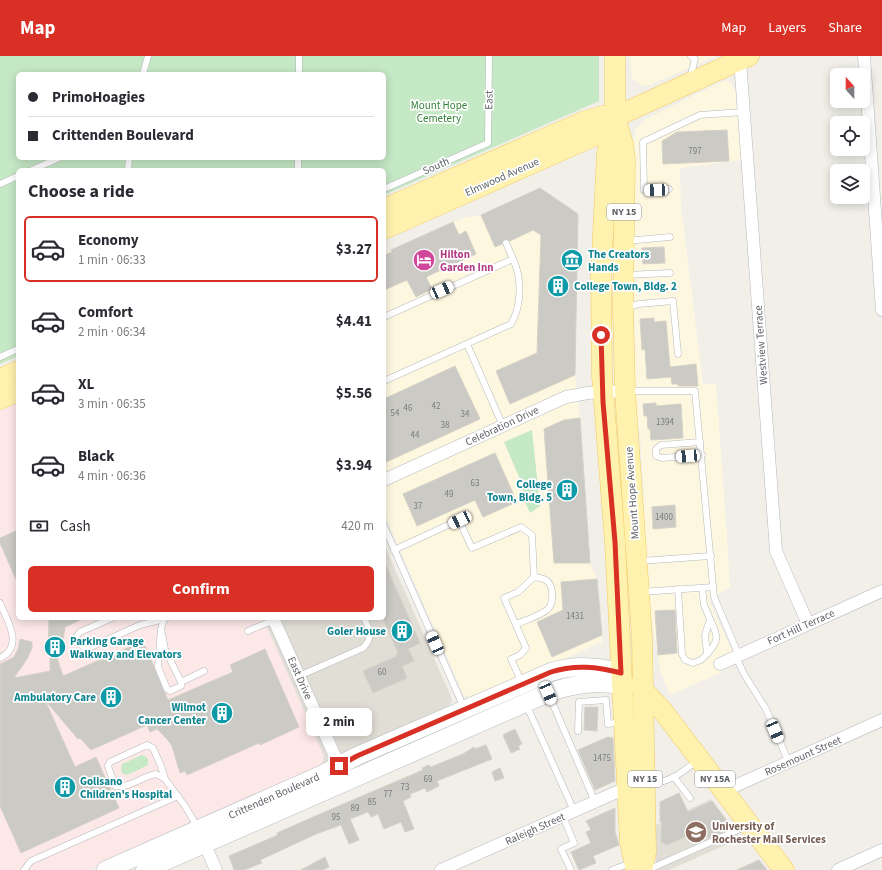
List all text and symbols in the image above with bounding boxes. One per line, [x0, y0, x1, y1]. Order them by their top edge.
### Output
text: Map [20, 15, 55, 42]
text: Map [721, 18, 746, 38]
text: Layers [768, 18, 806, 38]
text: Share [828, 18, 862, 38]
north arrow [830, 68, 870, 108]
map controls [830, 68, 870, 204]
text: PrimoHoagies [52, 87, 145, 108]
street label: East [481, 90, 497, 110]
park label: Mount Hope Cemetery [411, 98, 468, 126]
button: locate [830, 116, 870, 156]
text: Crittenden Boulevard [52, 125, 194, 146]
house number: 797 [688, 145, 702, 158]
street label: South [420, 154, 452, 178]
street label: Elmwood Avenue [463, 154, 542, 200]
button: layers [830, 164, 870, 204]
text: Choose a ride [28, 179, 134, 204]
car [644, 184, 668, 196]
road number: NY 15 [607, 204, 641, 220]
text: Economy [78, 230, 139, 251]
icon: car [30, 231, 66, 267]
text: $3.27 [336, 239, 372, 260]
hotel icon: Hilton Garden Inn [411, 247, 437, 273]
place label: Hilton Garden Inn [440, 247, 493, 275]
museum icon: The Creators Hands [559, 247, 585, 273]
place label: The Creators Hands [588, 247, 650, 275]
text: 1 min · 06:33 [78, 251, 146, 269]
building icon: College Town, Bldg. 2 [545, 273, 571, 299]
place label: College Town, Bldg. 2 [574, 279, 677, 294]
car [429, 280, 455, 300]
text: Comfort [78, 302, 133, 323]
icon: car [30, 303, 66, 339]
street label: Westview Terrace [751, 304, 771, 385]
text: $4.41 [336, 311, 372, 332]
text: 2 min · 06:34 [78, 323, 146, 341]
route start [592, 326, 610, 344]
text: XL [78, 374, 94, 395]
icon: car [30, 375, 66, 411]
text: $5.56 [336, 383, 372, 404]
text: 3 min · 06:35 [78, 395, 146, 413]
house number: 42 [432, 400, 441, 413]
house number: 46 [404, 402, 413, 415]
street label: Celebration Drive [463, 402, 542, 450]
house number: 54 [391, 407, 400, 420]
house number: 34 [461, 408, 470, 421]
house number: 1394 [656, 416, 674, 429]
house number: 38 [441, 419, 450, 432]
house number: 44 [411, 429, 420, 442]
text: Black [78, 446, 115, 467]
street label: Mount Hope Avenue [621, 446, 643, 540]
icon: car [30, 447, 66, 483]
car [676, 449, 700, 463]
text: $3.94 [336, 455, 372, 476]
text: 4 min · 06:36 [78, 467, 146, 485]
house number: 63 [471, 477, 480, 490]
place label: College Town, Bldg. 5 [487, 477, 552, 505]
building icon: College Town, Bldg. 5 [554, 477, 580, 503]
house number: 49 [445, 488, 454, 501]
house number: 37 [414, 500, 423, 513]
car [447, 509, 473, 531]
house number: 1400 [655, 511, 673, 524]
icon: cash [28, 515, 50, 537]
text: Cash [60, 516, 91, 537]
text: 420 m [341, 517, 374, 535]
button: Confirm [28, 566, 374, 612]
street label: Fort Hill Terrace [765, 605, 838, 649]
house number: 1431 [566, 610, 584, 623]
building icon: Goler House [389, 618, 415, 644]
place label: Goler House [327, 624, 386, 639]
car [425, 630, 445, 656]
building icon: Parking Garage Walkway and Elevators [42, 634, 68, 660]
place label: Parking Garage Walkway and Elevators [70, 634, 182, 662]
street label: East Drive [284, 654, 316, 702]
house number: 60 [378, 666, 387, 679]
car [538, 680, 558, 706]
building icon: Ambulatory Care [98, 684, 124, 710]
place label: Ambulatory Care [13, 690, 96, 705]
place label: Wilmot Cancer Center [138, 700, 207, 728]
building icon: Wilmot Cancer Center [209, 700, 235, 726]
callout: 2 min [306, 708, 372, 736]
text: 2 min [323, 713, 355, 731]
car [765, 718, 785, 744]
street label: Rosemount Street [762, 732, 844, 780]
house number: 1475 [593, 752, 611, 765]
route end [330, 757, 348, 775]
street label: Crittenden Boulevard [226, 769, 322, 823]
road number: NY 15 [628, 771, 662, 787]
road number: NY 15A [695, 771, 735, 787]
house number: 69 [424, 773, 433, 786]
building icon: Golisano Children's Hospital [52, 774, 78, 800]
place label: Golisano Children's Hospital [80, 774, 173, 802]
house number: 73 [401, 781, 410, 794]
house number: 77 [384, 788, 393, 801]
house number: 85 [368, 796, 377, 809]
house number: 89 [351, 802, 360, 815]
street label: Raleigh Street [503, 809, 568, 849]
house number: 95 [332, 811, 341, 824]
school or university icon: University of Rochester Mail Services [683, 819, 709, 845]
place label: University of Rochester Mail Services [712, 819, 826, 847]

